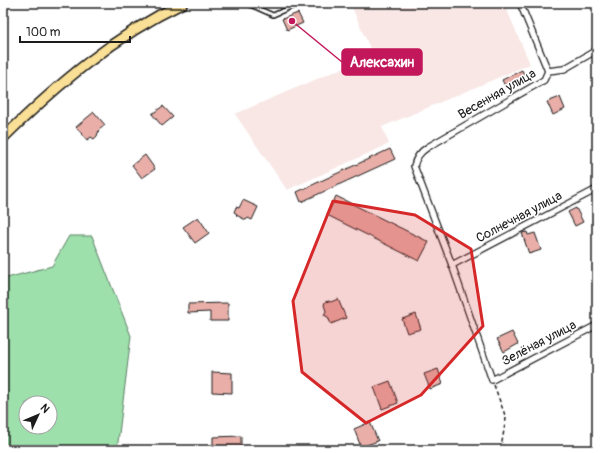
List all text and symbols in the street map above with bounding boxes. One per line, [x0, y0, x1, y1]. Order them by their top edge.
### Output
scale bar [20, 18, 130, 44]
text: 100 m [26, 25, 61, 40]
callout: Алексахин [342, 49, 422, 75]
text: Алексахин [350, 54, 414, 71]
street label: Весенняя улица [455, 65, 539, 123]
street label: Солнечная улица [473, 188, 565, 246]
street label: Зелёная улица [499, 317, 579, 369]
north arrow [18, 395, 58, 435]
text: N [38, 401, 52, 416]

